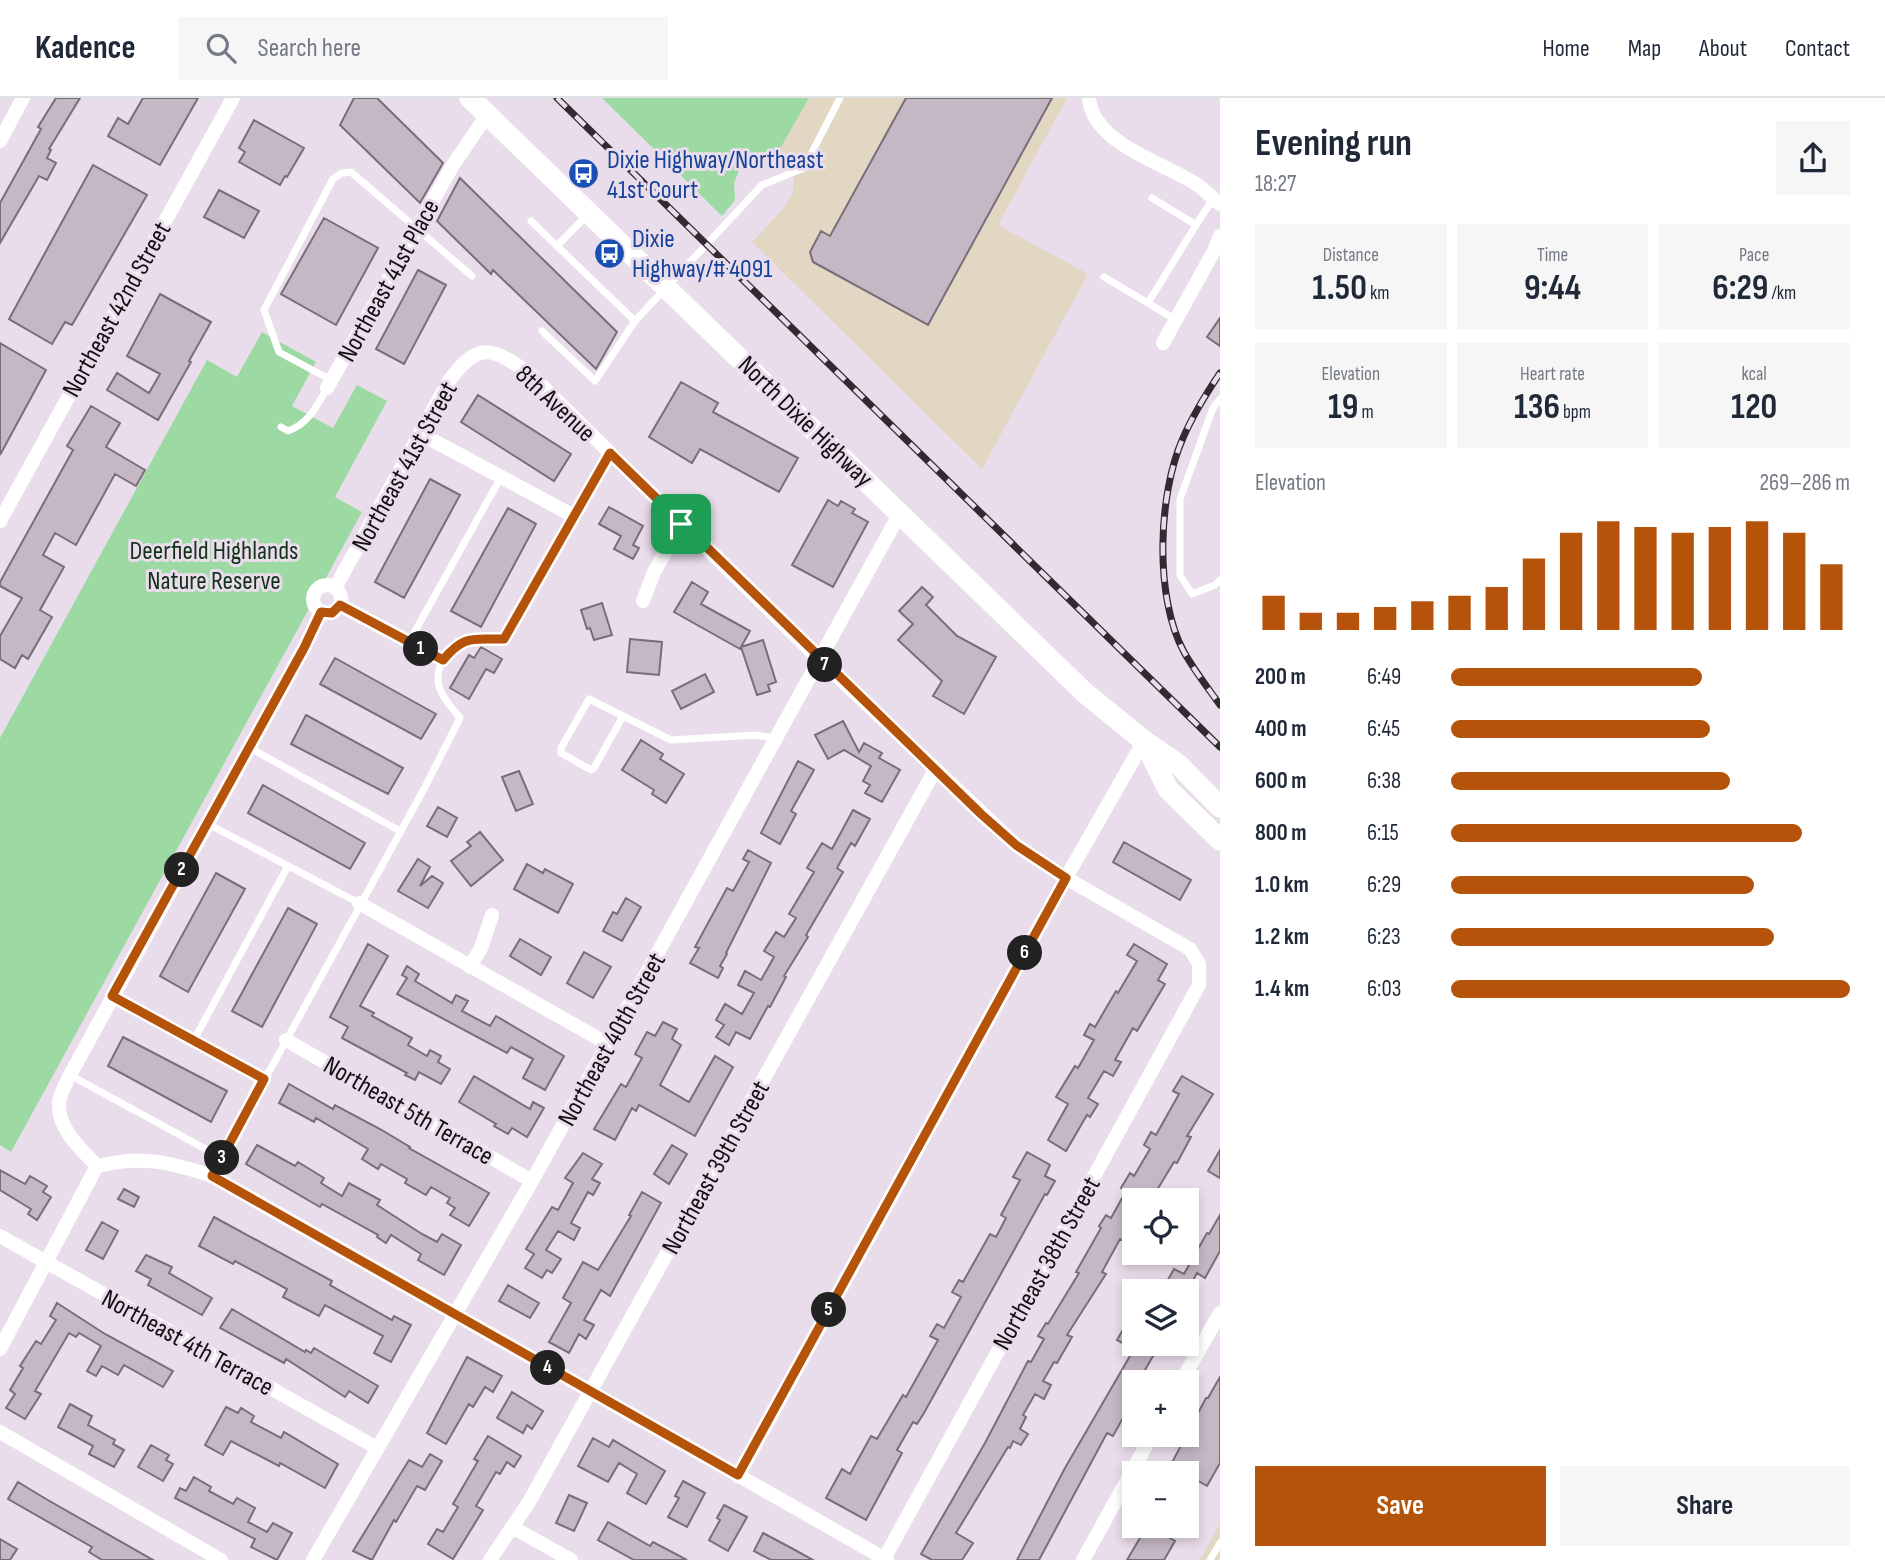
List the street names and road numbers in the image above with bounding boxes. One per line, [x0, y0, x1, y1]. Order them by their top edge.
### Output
street label: Northeast 41st Place [332, 194, 447, 367]
street label: Northeast 42nd Street [56, 217, 178, 403]
street label: North Dixie Highway [731, 350, 879, 494]
street label: 8th Avenue [509, 359, 601, 449]
street label: Northeast 41st Street [346, 376, 465, 557]
street label: Northeast 40th Street [552, 948, 673, 1132]
street label: Northeast 5th Terrace [318, 1050, 499, 1172]
street label: Northeast 39th Street [656, 1076, 777, 1260]
street label: Northeast 38th Street [987, 1172, 1108, 1356]
street label: Northeast 4th Terrace [96, 1283, 278, 1403]

